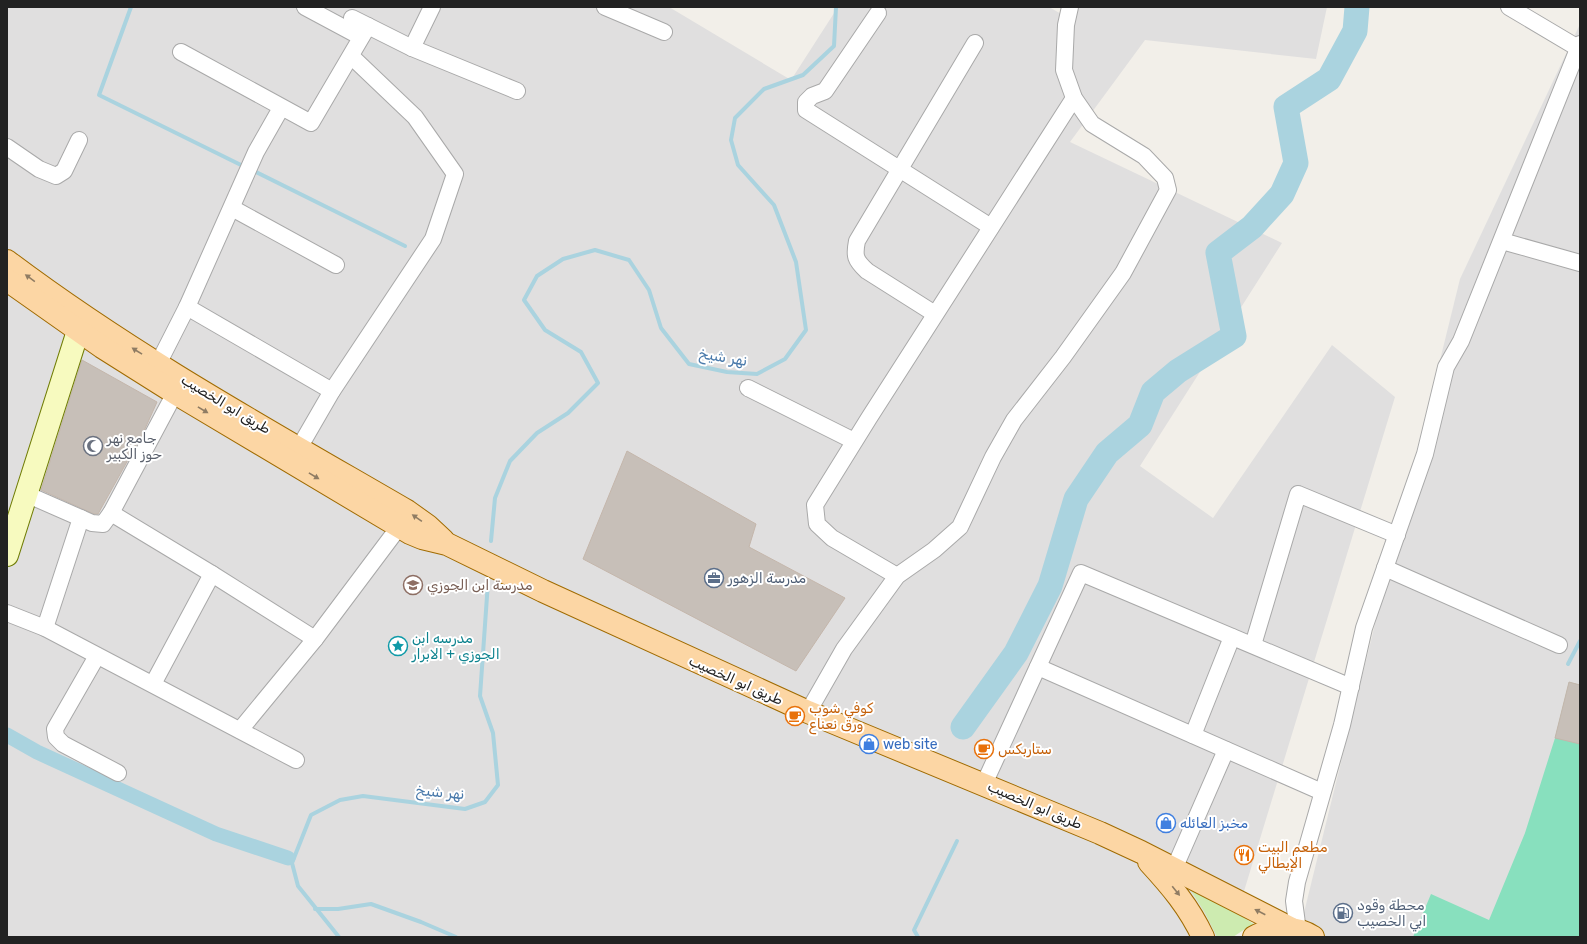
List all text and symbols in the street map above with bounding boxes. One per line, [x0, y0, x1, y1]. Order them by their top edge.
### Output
one-way arrow [25, 274, 35, 282]
water label: نهر شيخ [697, 344, 749, 372]
one-way arrow [132, 347, 143, 355]
street label: طريق ابو الخصيب [178, 371, 274, 438]
one-way arrow [197, 406, 209, 413]
place label: جامع نهر حوز الكبير [106, 430, 162, 463]
mosque icon: جامع نهر حوز الكبير [82, 435, 104, 457]
one-way arrow [308, 473, 320, 480]
one-way arrow [412, 514, 423, 522]
office icon: مدرسة الزهور [703, 567, 725, 589]
place label: مدرسة الزهور [727, 570, 806, 587]
school or university icon: مدرسة ابن الجوزي [402, 574, 424, 596]
place label: مدرسة ابن الجوزي [427, 577, 533, 595]
place label: مدرسه ابن الجوزي + الابرار [411, 630, 500, 664]
place icon: مدرسه ابن الجوزي + الابرار [387, 635, 409, 657]
street label: طريق ابو الخصيب [686, 652, 786, 709]
place label: كوفي شوب ورق نعناع [809, 700, 874, 735]
cafe icon: كوفي شوب ورق نعناع [784, 705, 806, 727]
shop icon: web site [858, 733, 880, 755]
place label: web site [883, 736, 938, 753]
cafe icon: ستاربكس [973, 738, 995, 760]
place label: ستاربكس [998, 741, 1052, 758]
street label: طريق ابو الخصيب [985, 778, 1085, 833]
water label: نهر شيخ [415, 781, 465, 805]
shop icon: مخبز العائله [1155, 812, 1177, 834]
place label: مخبز العائله [1180, 815, 1248, 832]
place label: مطعم البيت الإيطالي [1258, 839, 1328, 874]
restaurant icon: مطعم البيت الإيطالي [1233, 844, 1255, 866]
one-way arrow [1171, 886, 1180, 897]
place label: محطة وقود ابي الخصيب [1357, 897, 1426, 932]
fuel station icon: محطة وقود ابي الخصيب [1332, 902, 1354, 924]
one-way arrow [1254, 909, 1265, 915]

